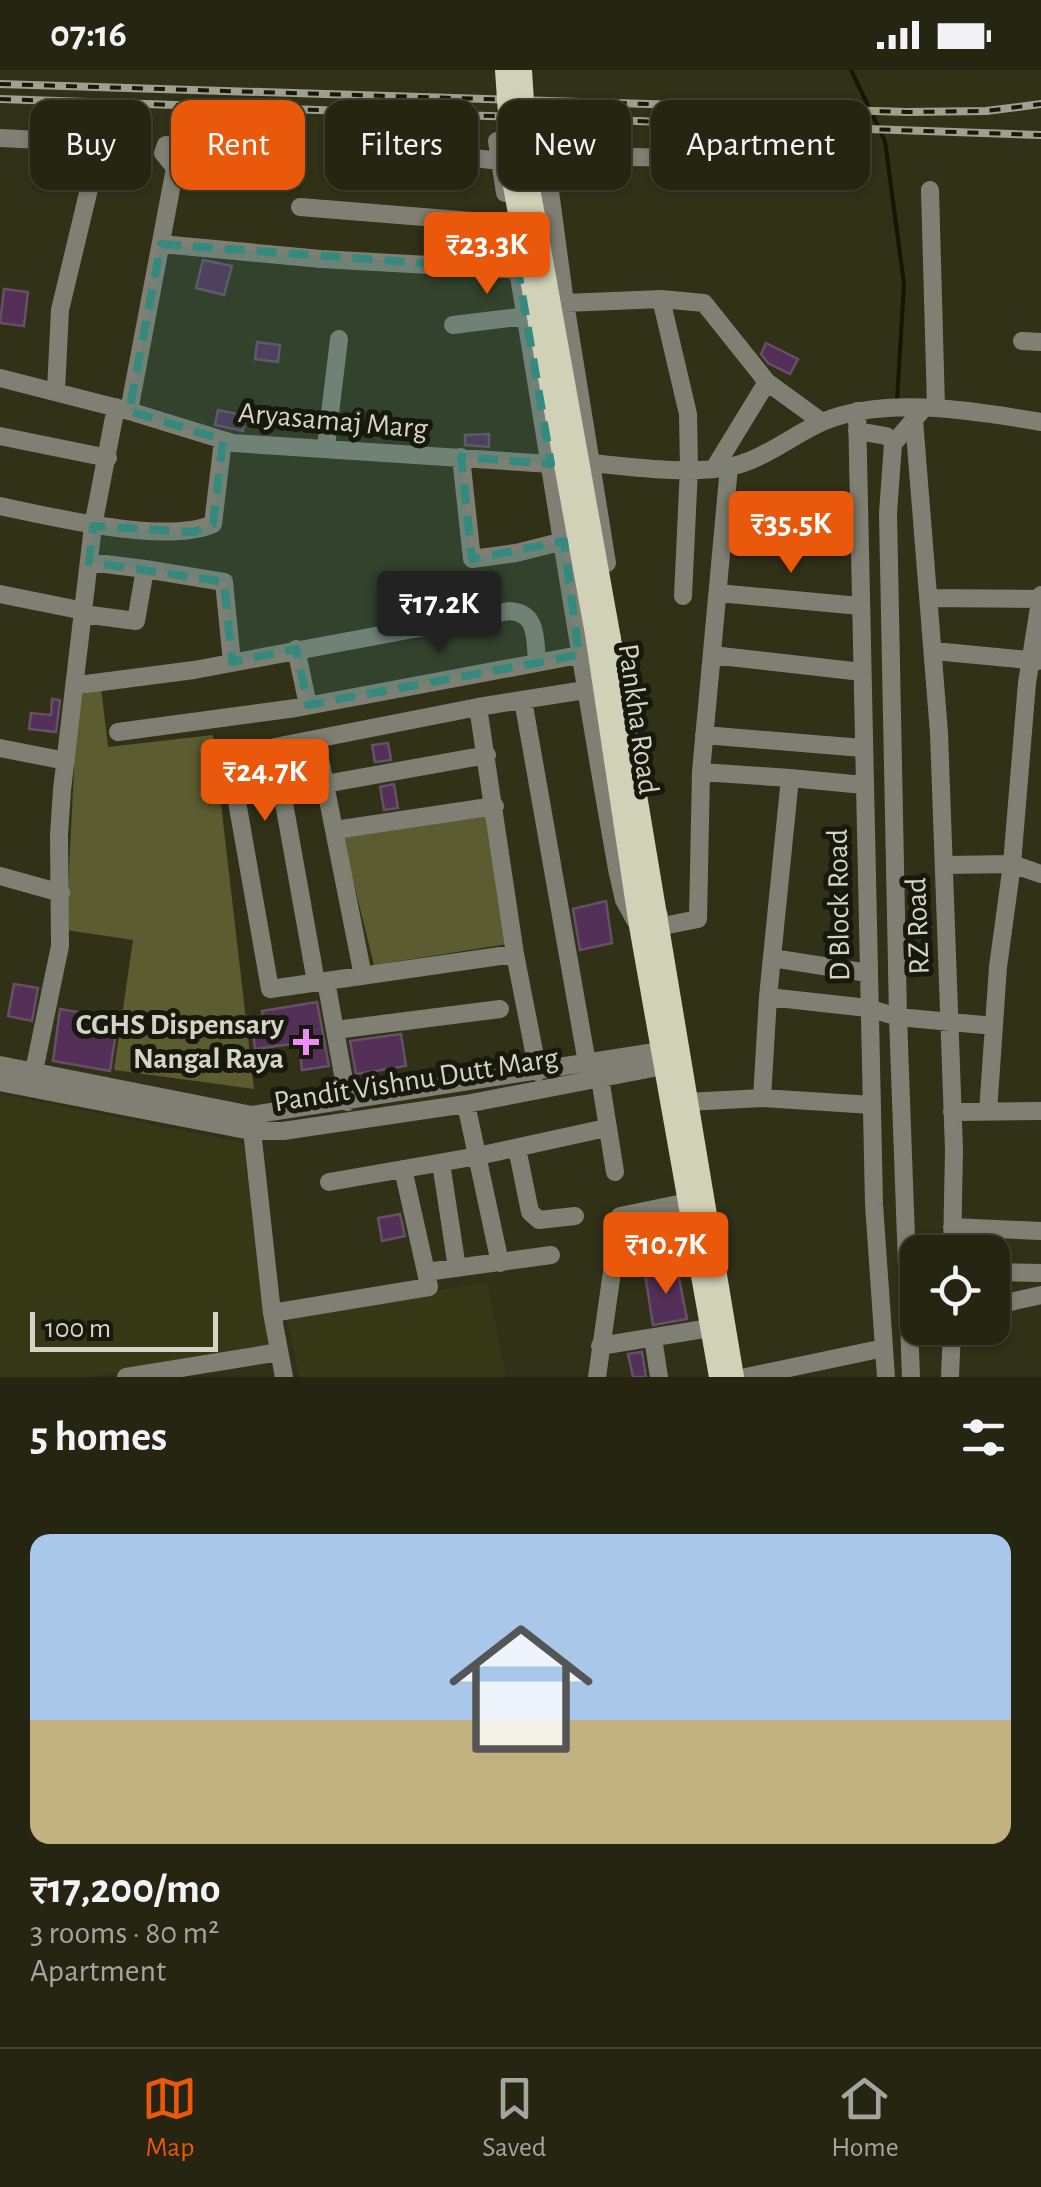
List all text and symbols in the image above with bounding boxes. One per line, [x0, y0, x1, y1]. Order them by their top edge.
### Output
text: 07:16 [50, 16, 127, 54]
chip: Buy [30, 100, 151, 190]
chip: Rent [171, 100, 305, 190]
chip: Filters [325, 100, 478, 190]
chip: New [498, 100, 631, 190]
chip: Apartment [651, 100, 870, 190]
pin: ₹23.3K [406, 212, 568, 297]
text: ₹23.3K [446, 228, 528, 260]
street label: Aryasamaj Marg [237, 398, 429, 444]
pin: ₹35.5K [710, 491, 872, 576]
text: ₹35.5K [751, 507, 831, 539]
pin: ₹17.2K [358, 571, 520, 656]
text: ₹17.2K [399, 587, 479, 619]
street label: Pankha Road [613, 642, 663, 796]
pin: ₹24.7K [184, 739, 346, 824]
text: ₹24.7K [223, 755, 307, 787]
street label: D Block Road [823, 829, 855, 981]
street label: RZ Road [901, 877, 935, 975]
place label: CGHS Dispensary Nangal Raya [76, 1010, 285, 1074]
marker: CGHS Dispensary Nangal Raya [293, 1029, 319, 1055]
street label: Pandit Vishnu Dutt Marg [272, 1043, 561, 1117]
pin: ₹10.7K [585, 1212, 747, 1297]
text: ₹10.7K [625, 1228, 707, 1260]
map controls [900, 1235, 1010, 1345]
button: locate [900, 1235, 1010, 1345]
scale bar [30, 1307, 218, 1352]
text: 100 m [45, 1315, 111, 1343]
icon: filters [956, 1410, 1011, 1465]
text: 5 homes [30, 1416, 167, 1458]
icon: home [431, 1599, 611, 1779]
text: ₹17,200/mo [30, 1868, 221, 1910]
text: 3 rooms · 80 m² [30, 1917, 219, 1949]
text: Apartment [30, 1955, 166, 1987]
tab: Map [142, 2071, 197, 2165]
tab: Saved [482, 2071, 546, 2165]
tab: Home [831, 2071, 899, 2165]

